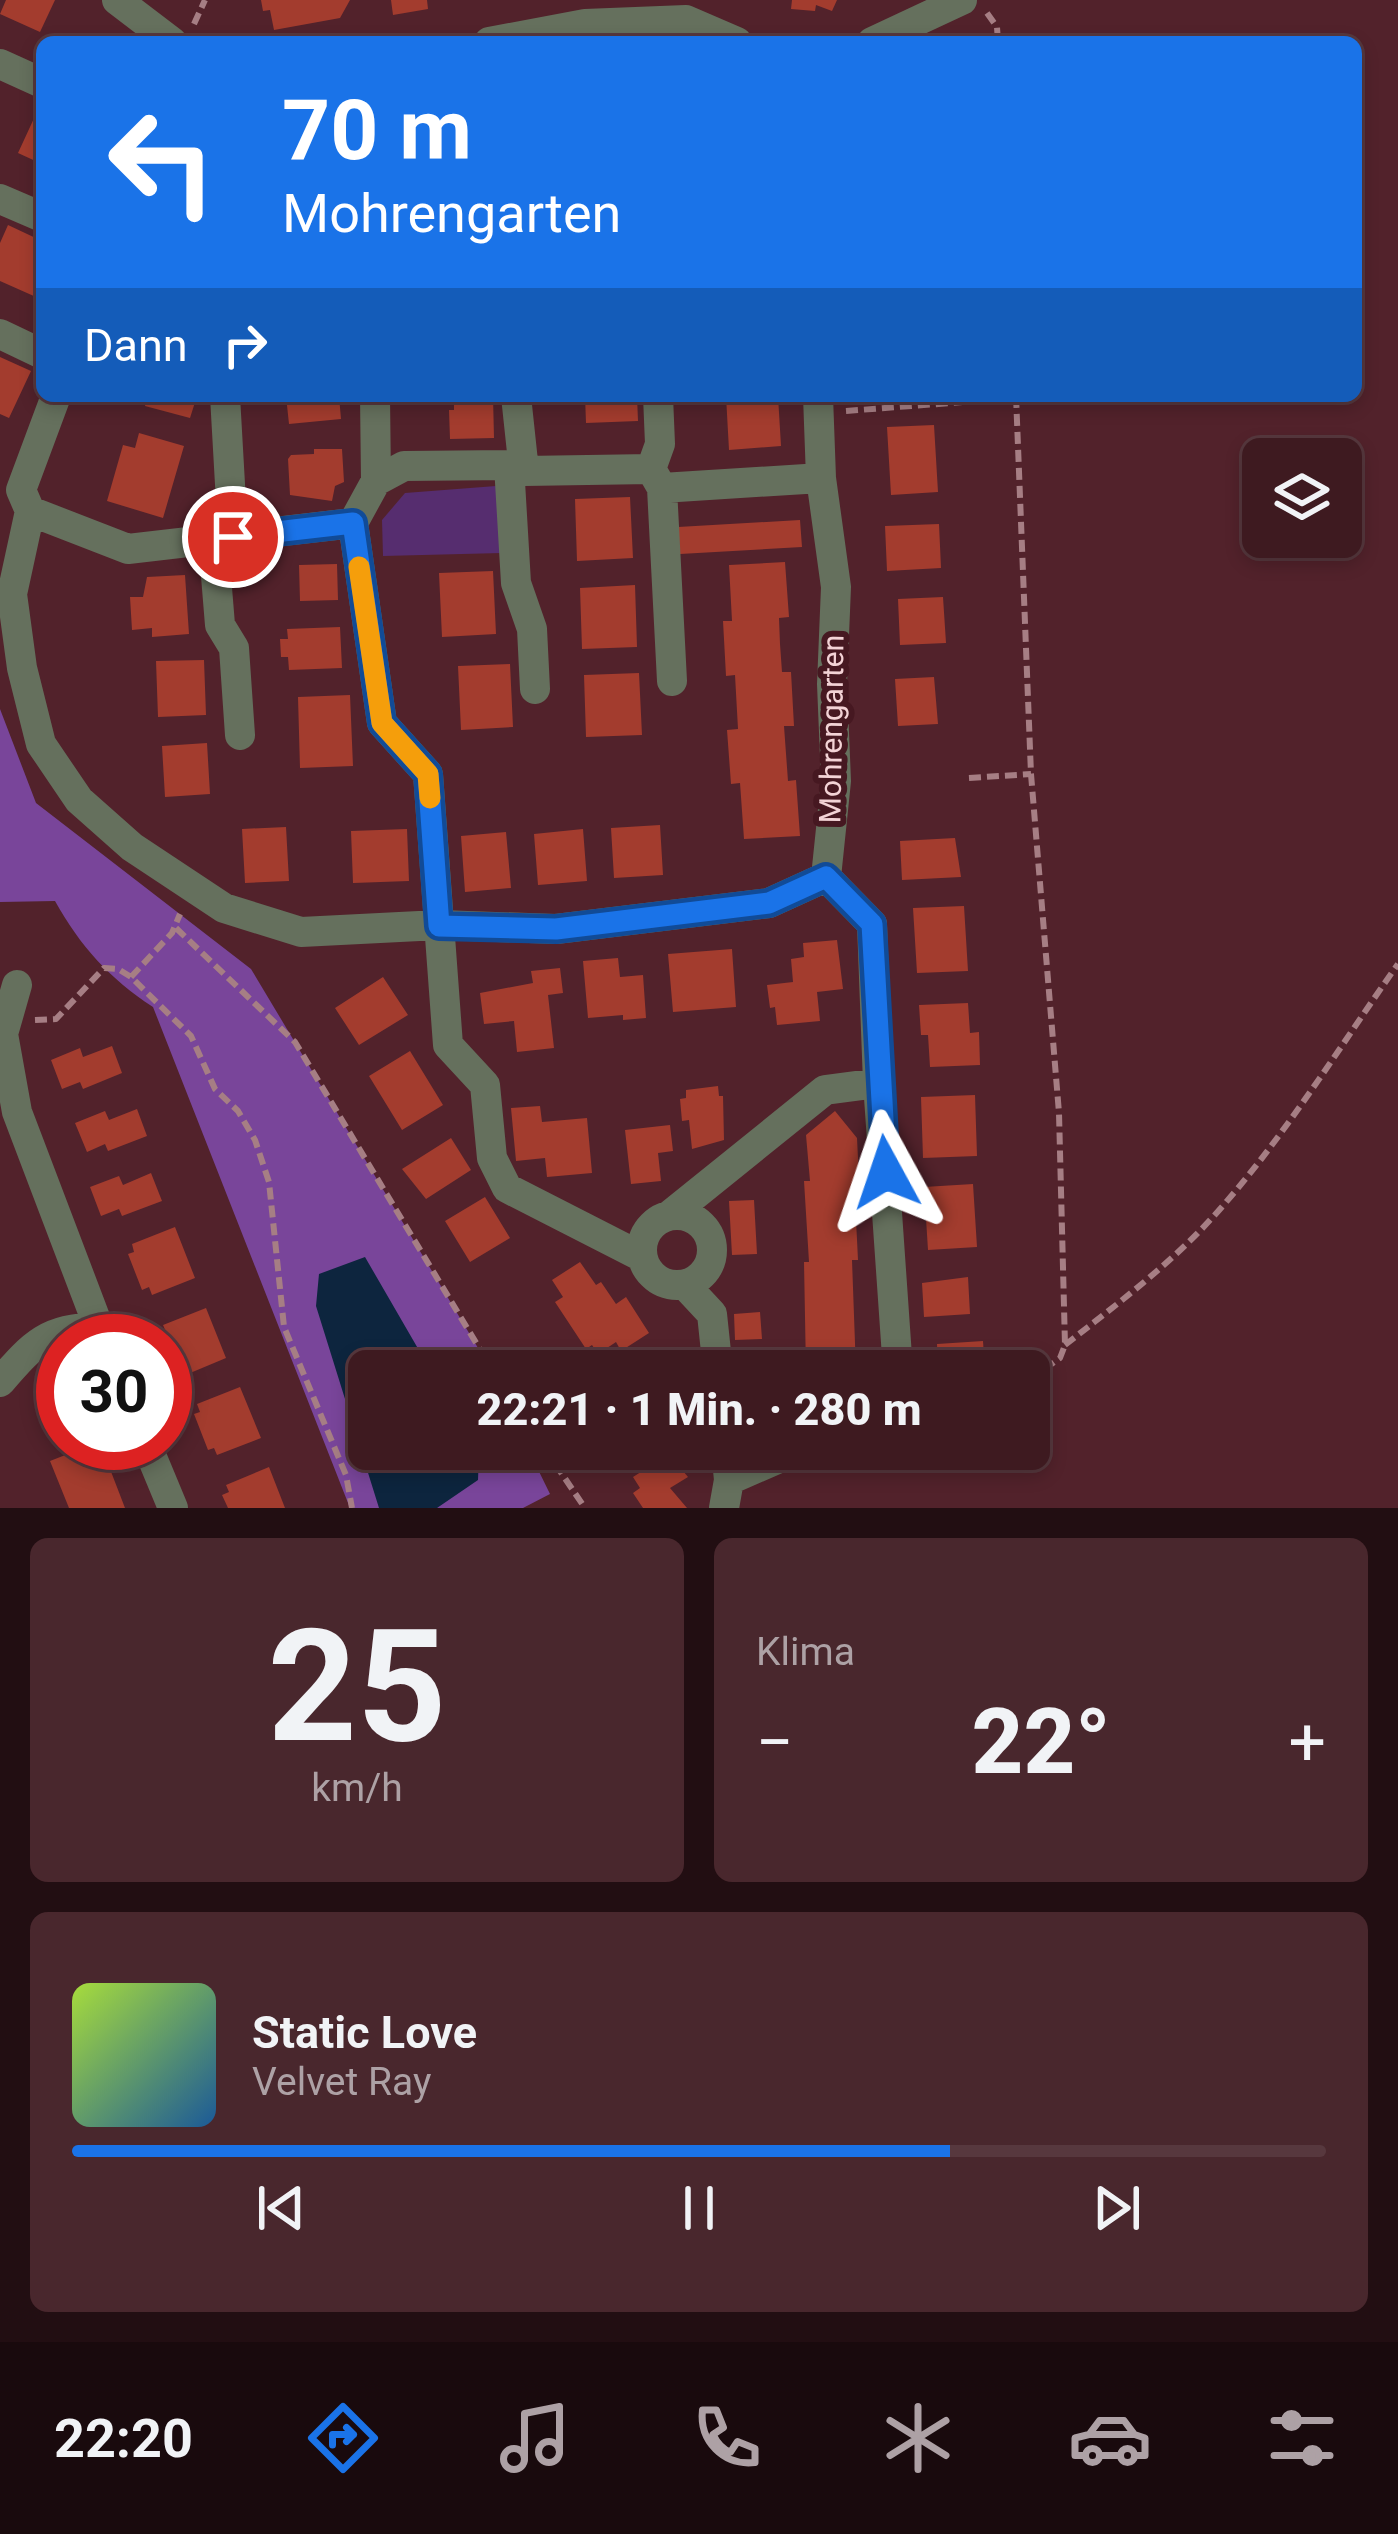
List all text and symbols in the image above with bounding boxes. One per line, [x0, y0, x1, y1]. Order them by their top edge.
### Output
text: 70 m [282, 81, 472, 180]
icon: left [84, 84, 240, 240]
text: Mohrengarten [282, 182, 621, 245]
icon: right [212, 312, 278, 378]
text: Dann [84, 319, 188, 372]
map controls [1242, 438, 1362, 558]
button: layers [1242, 438, 1362, 558]
pin [182, 486, 284, 588]
icon: arrive [200, 504, 266, 570]
street label: Mohrengarten [812, 634, 851, 824]
position arrow [823, 1109, 949, 1235]
speed limit sign: 30 [36, 1314, 192, 1470]
text: 22:21 · 1 Min. · 280 m [476, 1383, 922, 1436]
text: 25 [267, 1595, 447, 1778]
text: Klima [756, 1629, 855, 1675]
text: 22° [972, 1690, 1111, 1795]
text: − [756, 1704, 794, 1781]
text: + [1289, 1704, 1326, 1781]
text: km/h [311, 1765, 403, 1811]
text: Static Love [252, 2006, 477, 2059]
text: Velvet Ray [252, 2059, 431, 2105]
icon: previous [248, 2175, 314, 2241]
icon: pause [666, 2175, 732, 2241]
icon: next [1084, 2175, 1150, 2241]
icon: directions [301, 2396, 385, 2480]
icon: music [493, 2396, 577, 2480]
icon: phone [685, 2396, 769, 2480]
icon: climate [876, 2396, 960, 2480]
icon: car [1068, 2396, 1152, 2480]
icon: filters [1260, 2396, 1344, 2480]
text: 22:20 [54, 2407, 193, 2470]

